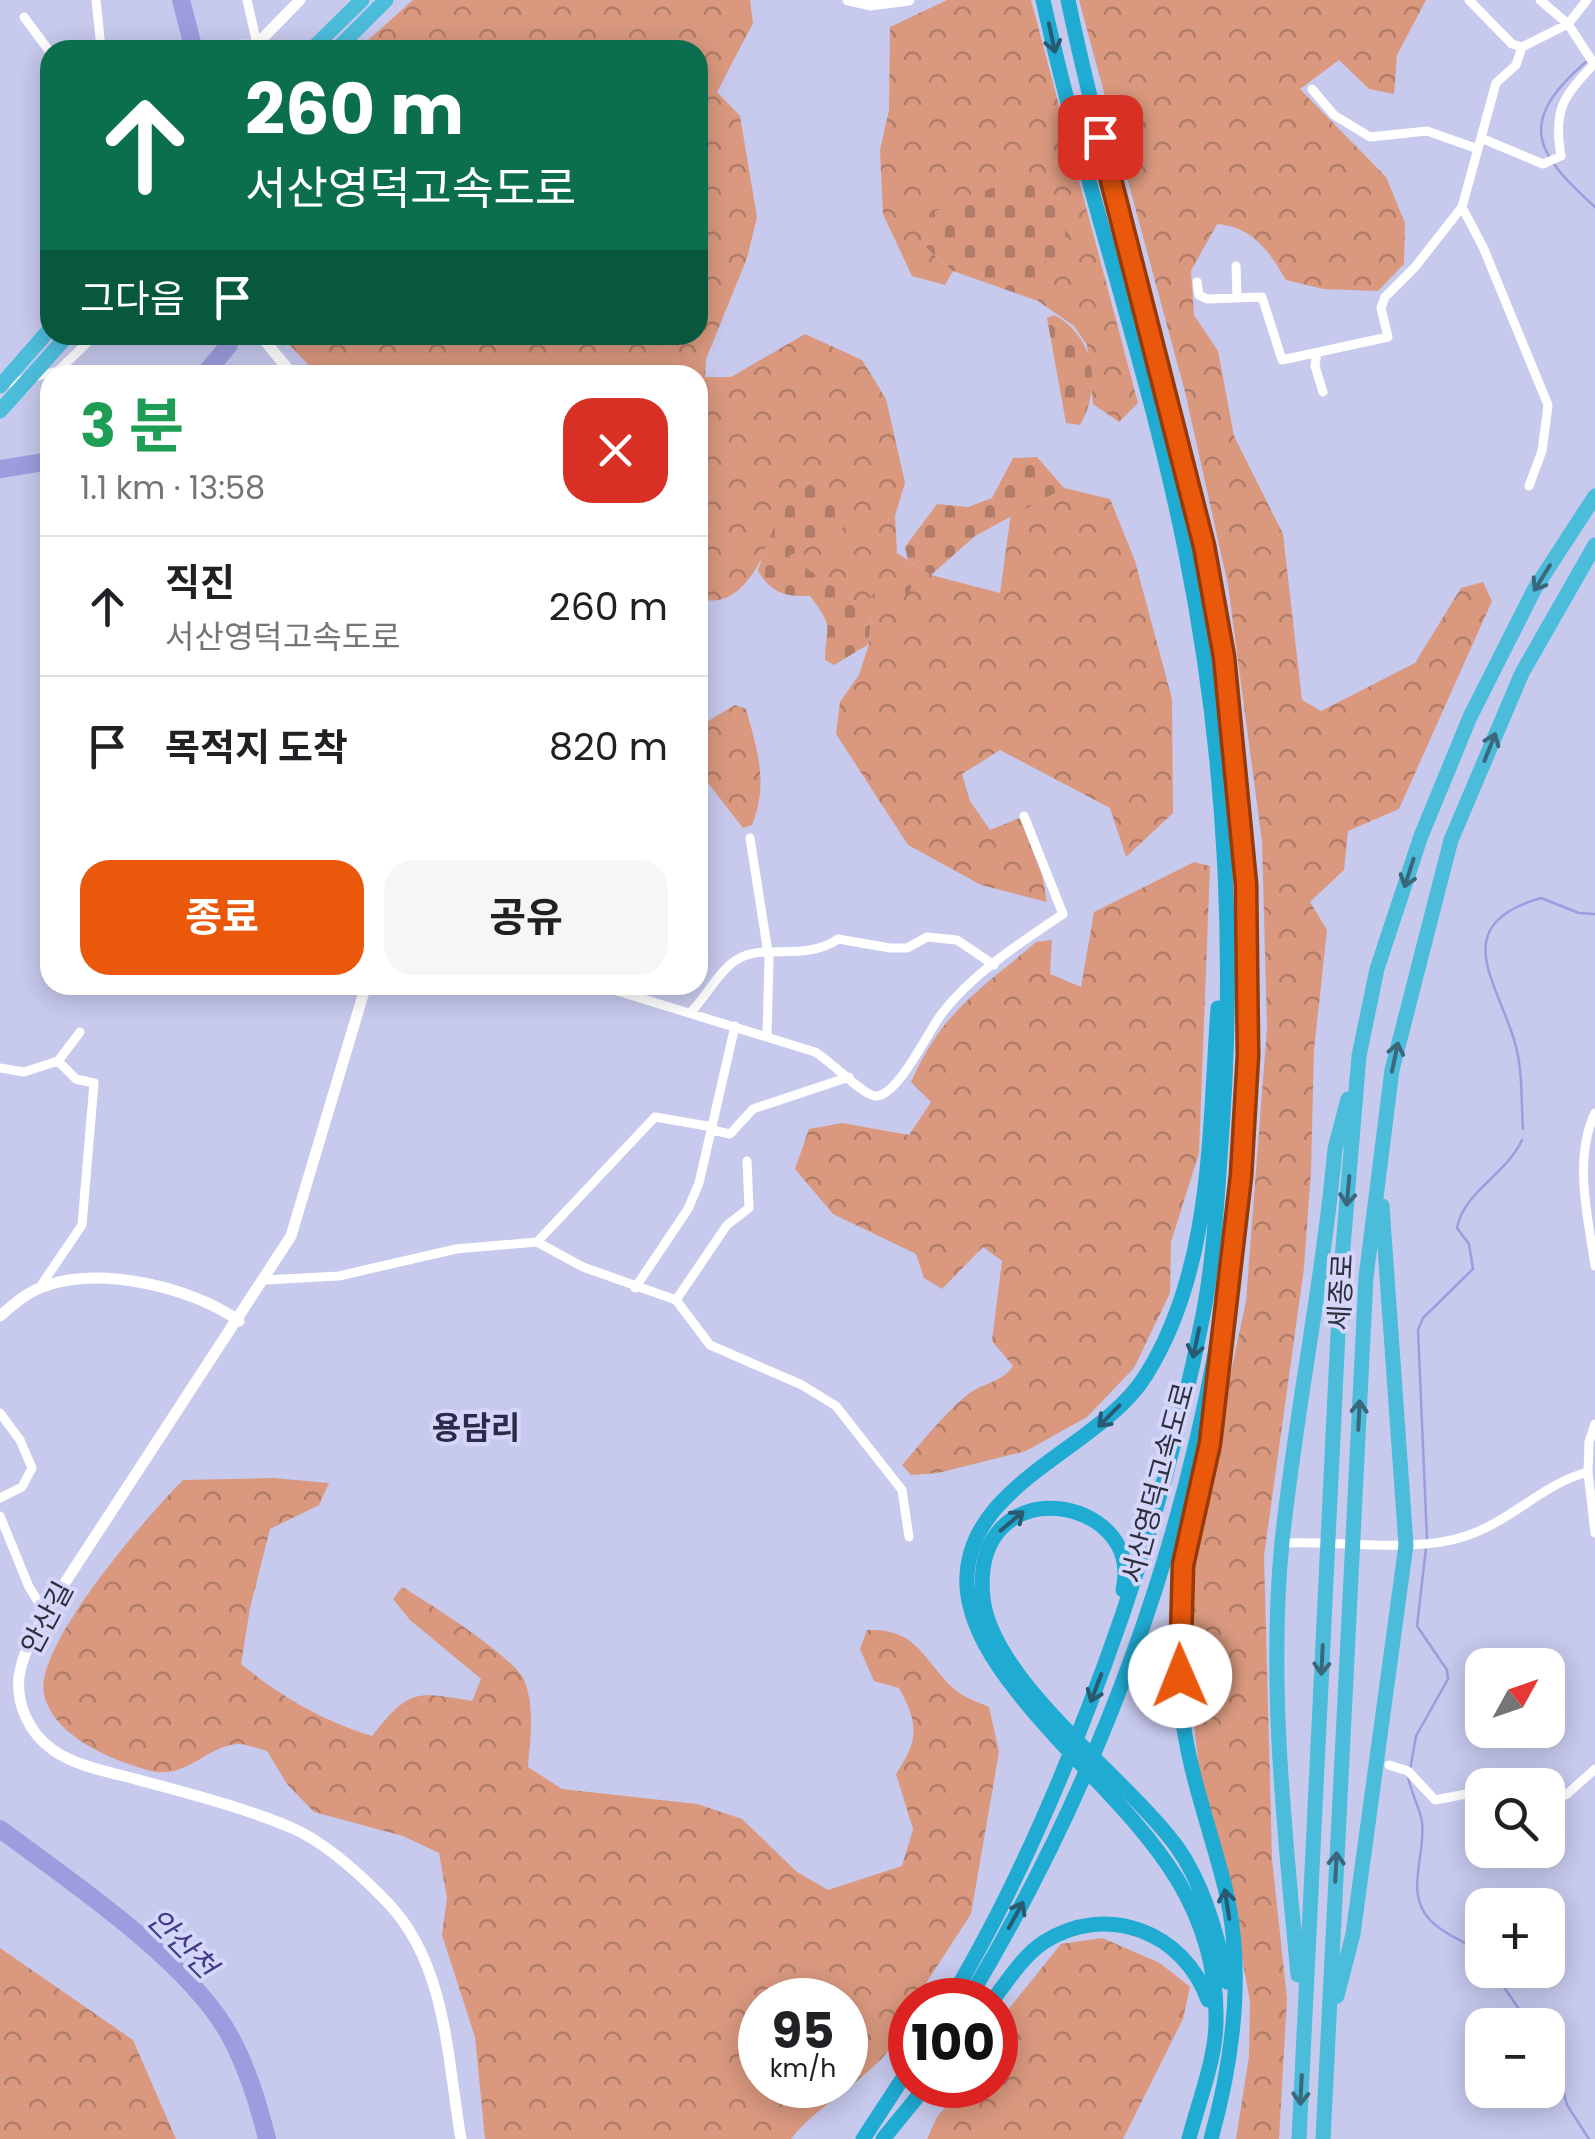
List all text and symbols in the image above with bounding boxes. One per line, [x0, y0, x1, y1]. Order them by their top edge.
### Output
one-way arrow [1044, 21, 1062, 53]
text: 260 m [245, 60, 464, 159]
icon: ahead [80, 80, 210, 210]
pin [1058, 95, 1143, 180]
icon: arrive [1073, 110, 1128, 165]
text: 서산영덕고속도로 [245, 157, 576, 220]
icon: arrive [205, 270, 260, 325]
text: 그다음 [80, 272, 185, 325]
text: 3 분 [80, 384, 184, 468]
button: close [563, 398, 668, 503]
text: 1.1 km · 13:58 [80, 465, 265, 510]
text: 직진 [165, 556, 235, 609]
one-way arrow [1532, 563, 1553, 592]
icon: ahead [80, 579, 135, 634]
text: 260 m [549, 580, 668, 633]
text: 서산영덕고속도로 [165, 614, 401, 659]
icon: arrive [80, 719, 135, 774]
text: 820 m [549, 720, 668, 773]
text: 목적지 도착 [165, 721, 348, 774]
one-way arrow [1482, 732, 1500, 763]
one-way arrow [1398, 857, 1416, 889]
button: 종료 [80, 860, 364, 975]
button: 공유 [384, 860, 668, 975]
one-way arrow [1387, 1042, 1405, 1074]
one-way arrow [1339, 1174, 1358, 1207]
street label: 세종로 [1320, 1252, 1362, 1332]
one-way arrow [1186, 1326, 1204, 1358]
street label: 서산영덕고속도로 [1112, 1378, 1204, 1588]
one-way arrow [1350, 1399, 1369, 1431]
one-way arrow [1097, 1403, 1122, 1428]
district label: 용담리 [432, 1405, 520, 1450]
one-way arrow [999, 1510, 1025, 1532]
street label: 안산길 [12, 1575, 82, 1661]
position arrow [1128, 1624, 1232, 1728]
one-way arrow [1312, 1644, 1331, 1676]
north arrow [1465, 1648, 1565, 1748]
map controls [1465, 1648, 1565, 2108]
one-way arrow [1086, 1672, 1104, 1703]
button: search [1465, 1768, 1565, 1868]
one-way arrow [1327, 1851, 1346, 1883]
button: + [1465, 1888, 1565, 1988]
one-way arrow [1218, 1889, 1236, 1921]
water label: 안산천 [138, 1899, 229, 1990]
one-way arrow [1006, 1901, 1026, 1930]
speed limit sign: 100 [888, 1978, 1018, 2108]
text: 95 [771, 1995, 835, 2066]
button: − [1465, 2008, 1565, 2108]
text: km/h [770, 2051, 836, 2086]
one-way arrow [1291, 2073, 1310, 2105]

